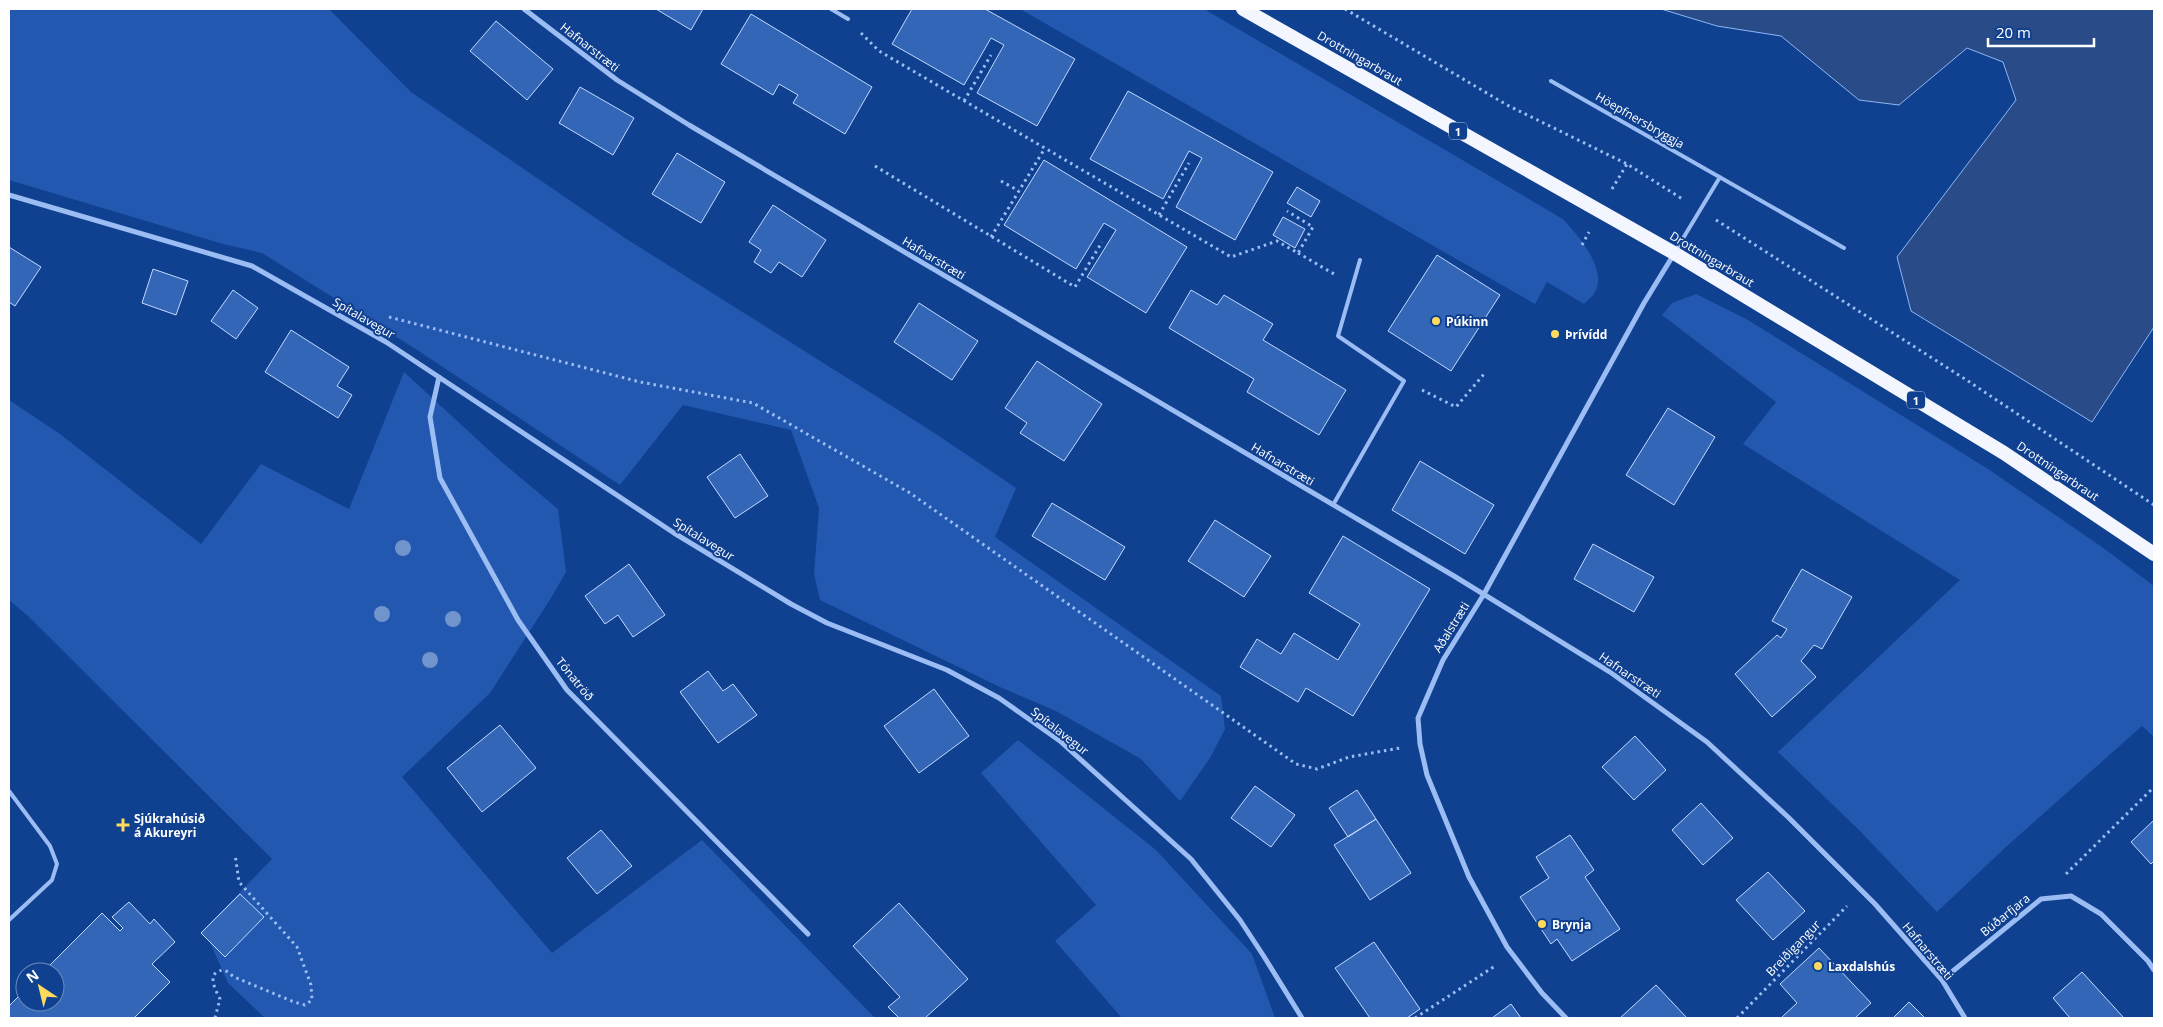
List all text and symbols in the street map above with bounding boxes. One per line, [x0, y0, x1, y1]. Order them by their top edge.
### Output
scale bar [1988, 15, 2094, 47]
street label: Hafnarstræti [557, 18, 623, 76]
text: 20 m [1996, 22, 2031, 42]
street label: Drottningarbraut [1314, 27, 1406, 89]
street label: Höepfnersbryggja [1592, 88, 1688, 152]
road number: 1 [1449, 122, 1467, 140]
street label: Drottningarbraut [1667, 227, 1757, 291]
street label: Hafnarstræti [899, 232, 969, 284]
street label: Spítalavegur [330, 293, 398, 343]
place label: Púkinn [1446, 313, 1488, 330]
marker: Púkinn [1430, 315, 1442, 327]
place label: Þrívídd [1565, 326, 1607, 343]
marker: Þrívídd [1549, 328, 1561, 340]
road number: 1 [1907, 392, 1925, 408]
street label: Drottningarbraut [2014, 437, 2102, 505]
street label: Hafnarstræti [1248, 438, 1318, 490]
street label: Spítalavegur [670, 513, 738, 565]
street label: Aðalstræti [1429, 598, 1473, 656]
street label: Hafnarstræti [1596, 648, 1664, 702]
street label: Tónatröð [552, 654, 598, 704]
street label: Spítalavegur [1028, 703, 1093, 759]
place label: Sjúkrahúsið á Akureyri [134, 810, 205, 841]
marker: Sjúkrahúsið á Akureyri [116, 818, 130, 832]
street label: Búðarfjara [1977, 890, 2033, 940]
place label: Brynja [1552, 916, 1591, 933]
street label: Breiðigangur [1762, 916, 1824, 980]
marker: Brynja [1536, 918, 1548, 930]
street label: Hafnarstræti [1899, 918, 1957, 984]
place label: Laxdalshús [1828, 958, 1895, 975]
marker: Laxdalshús [1812, 960, 1824, 972]
north arrow [15, 962, 65, 1012]
text: N [22, 965, 42, 987]

